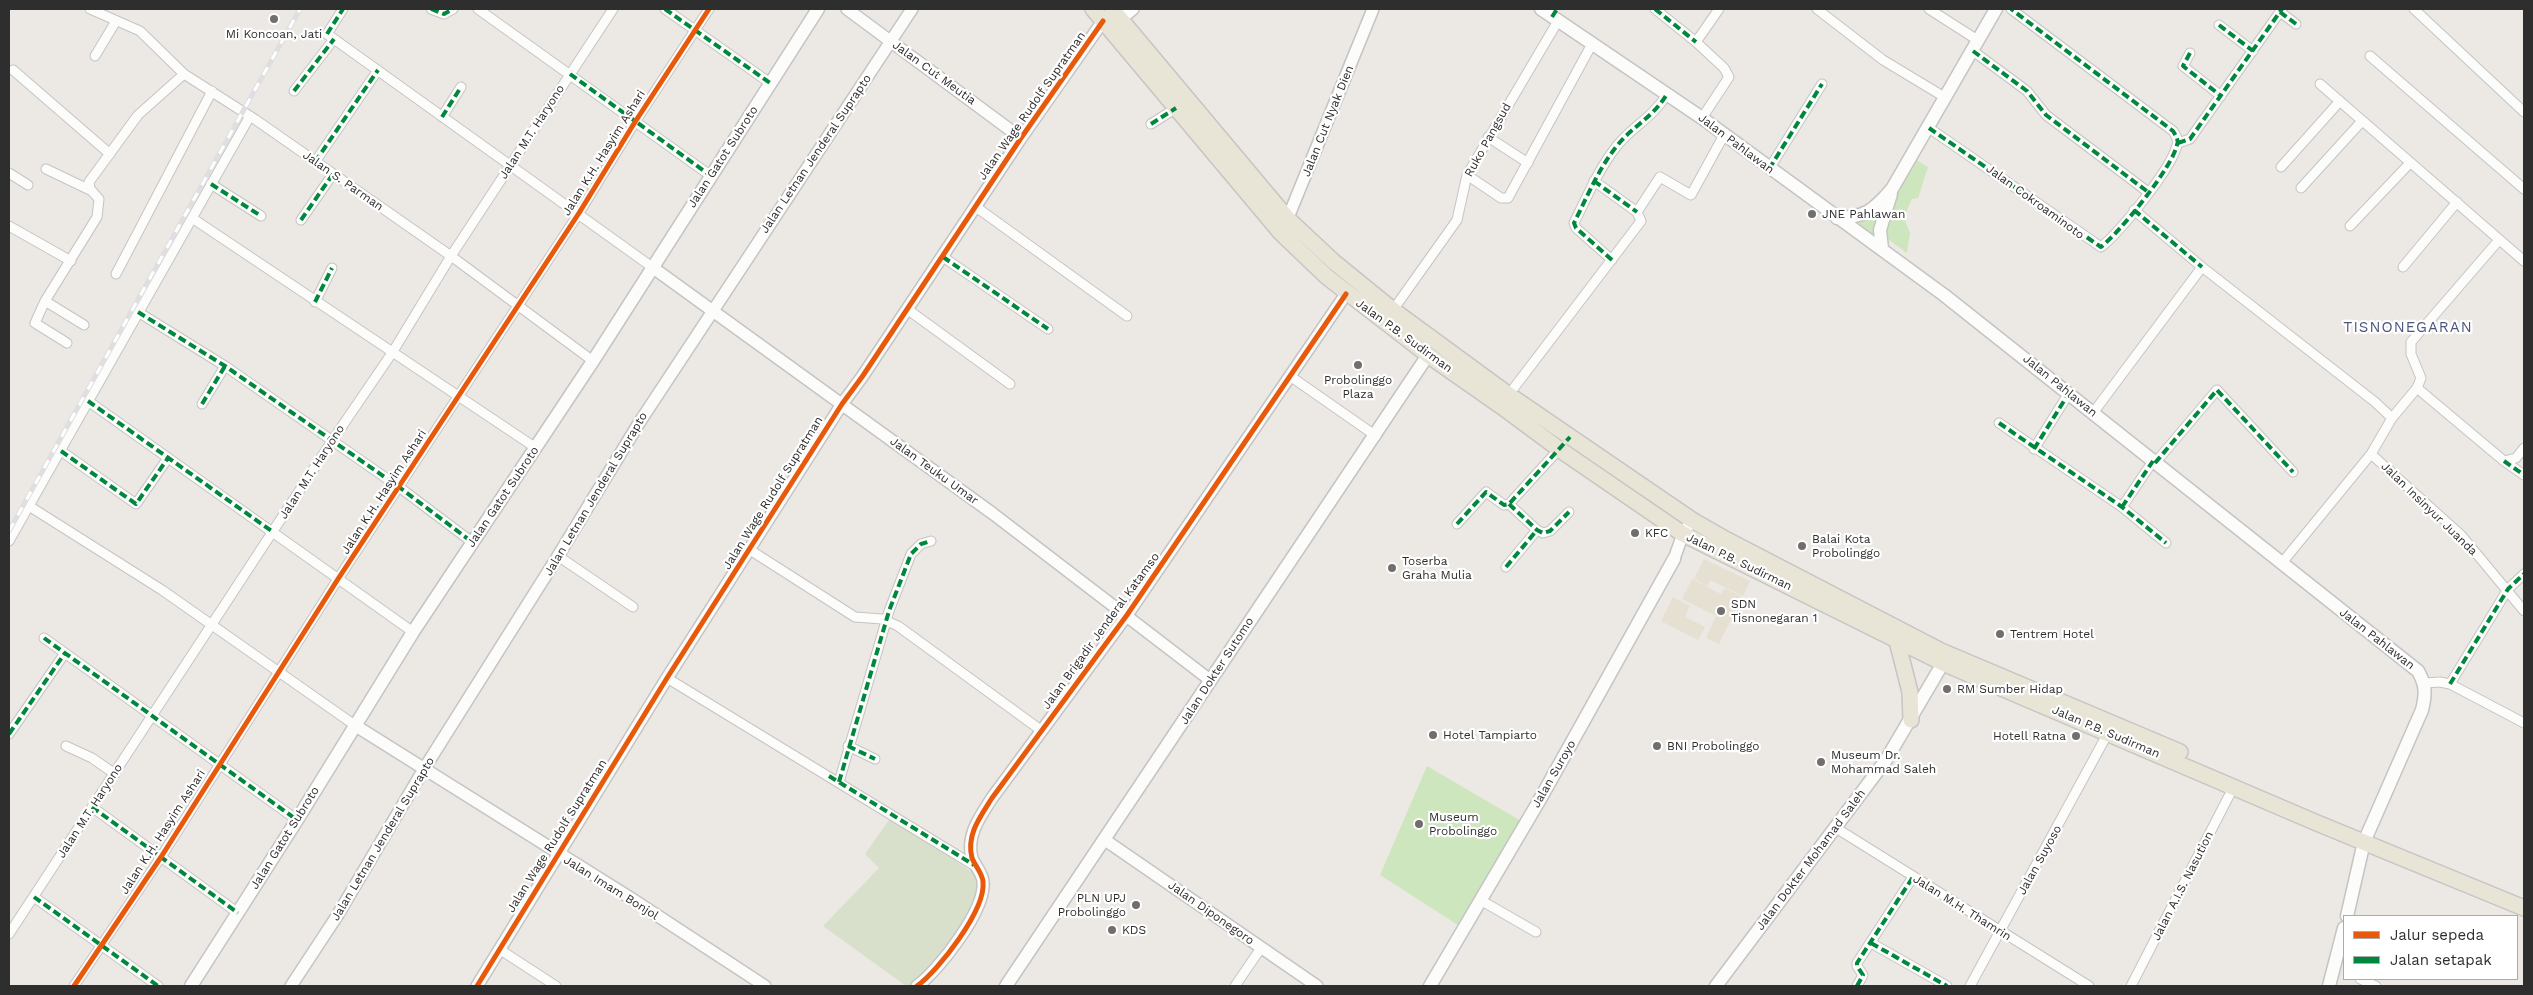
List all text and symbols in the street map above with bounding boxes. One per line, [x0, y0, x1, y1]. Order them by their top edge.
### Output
marker: Mi Koncoan, Jati [268, 13, 280, 25]
place label: Mi Koncoan, Jati [226, 27, 322, 41]
street label: Jalan Wage Rudolf Supratman [975, 29, 1089, 183]
street label: Jalan Cut Meutia [889, 38, 979, 108]
street label: Jalan Cut Nyak Dien [1299, 63, 1357, 179]
street label: Jalan Letnan Jenderal Suprapto [757, 72, 875, 236]
street label: Jalan M.T. Haryono [496, 82, 568, 182]
street label: Jalan K.H. Hasyim Ashari [559, 88, 649, 218]
street label: Ruko Pangsud [1462, 101, 1514, 179]
street label: Jalan Gatot Subroto [685, 103, 761, 211]
street label: Jalan Pahlawan [1695, 111, 1777, 177]
street label: Jalan S. Parman [300, 148, 386, 214]
street label: Jalan Cokroaminoto [1983, 162, 2087, 242]
place label: JNE Pahlawan [1822, 207, 1905, 221]
marker: JNE Pahlawan [1806, 208, 1818, 220]
street label: Jalan P.B. Sudirman [1353, 296, 1455, 376]
district label: TISNONEGARAN [2342, 319, 2474, 337]
street label: Jalan Pahlawan [2020, 352, 2100, 420]
marker: Probolinggo Plaza [1352, 359, 1364, 371]
place label: Probolinggo Plaza [1324, 373, 1392, 401]
street label: Jalan Letnan Jenderal Suprapto [541, 410, 651, 578]
street label: Jalan Wage Rudolf Supratman [720, 414, 826, 572]
street label: Jalan M.T. Haryono [276, 422, 348, 522]
street label: Jalan K.H. Hasyim Ashari [338, 427, 430, 557]
street label: Jalan Teuku Umar [887, 434, 981, 508]
street label: Jalan Gatot Subroto [464, 444, 542, 550]
street label: Jalan Insinyur Juanda [2378, 459, 2480, 559]
place label: KFC [1645, 526, 1668, 540]
marker: KFC [1629, 527, 1641, 539]
street label: Jalan P.B. Sudirman [1684, 530, 1794, 594]
place label: Balai Kota Probolinggo [1812, 532, 1880, 560]
marker: Balai Kota Probolinggo [1796, 540, 1808, 552]
street label: Jalan Brigadir Jenderal Katamso [1039, 550, 1163, 712]
place label: Toserba Graha Mulia [1402, 554, 1472, 582]
marker: Toserba Graha Mulia [1386, 562, 1398, 574]
place label: SDN Tisnonegaran 1 [1731, 597, 1817, 625]
marker: SDN Tisnonegaran 1 [1715, 605, 1727, 617]
street label: Jalan Pahlawan [2337, 605, 2417, 673]
street label: Jalan Dokter Sutomo [1177, 615, 1257, 727]
place label: Tentrem Hotel [2010, 627, 2094, 641]
marker: Tentrem Hotel [1994, 628, 2006, 640]
place label: RM Sumber Hidap [1957, 682, 2063, 696]
marker: RM Sumber Hidap [1941, 683, 1953, 695]
street label: Jalan P.B. Sudirman [2050, 703, 2162, 761]
place label: Hotel Tampiarto [1443, 728, 1537, 742]
marker: Hotel Tampiarto [1427, 729, 1439, 741]
place label: Hotell Ratna [1993, 729, 2066, 743]
marker: Hotell Ratna [2070, 730, 2082, 742]
street label: Jalan Suroyo [1529, 738, 1579, 810]
place label: BNI Probolinggo [1667, 739, 1759, 753]
marker: BNI Probolinggo [1651, 740, 1663, 752]
place label: Museum Dr. Mohammad Saleh [1831, 748, 1936, 776]
street label: Jalan Letnan Jenderal Suprapto [328, 755, 438, 923]
marker: Museum Dr. Mohammad Saleh [1815, 756, 1827, 768]
street label: Jalan Wage Rudolf Supratman [504, 757, 610, 915]
street label: Jalan M.T. Haryono [54, 761, 126, 861]
street label: Jalan K.H. Hasyim Ashari [117, 767, 209, 897]
street label: Jalan Gatot Subroto [248, 784, 322, 892]
street label: Jalan Dokter Mohamad Saleh [1753, 787, 1869, 933]
place label: Museum Probolinggo [1429, 810, 1497, 838]
marker: Museum Probolinggo [1413, 818, 1425, 830]
street label: Jalan Suyoso [2015, 823, 2065, 897]
street label: Jalan A.I.S. Nasution [2149, 829, 2217, 943]
street label: Jalan Imam Bonjol [561, 853, 661, 923]
street label: Jalan M.H. Thamrin [1910, 872, 2014, 944]
street label: Jalan Diponegoro [1165, 878, 1257, 948]
place label: PLN UPJ Probolinggo [1058, 891, 1126, 919]
marker: PLN UPJ Probolinggo [1130, 899, 1142, 911]
legend [2343, 915, 2518, 980]
place label: KDS [1122, 923, 1146, 937]
marker: KDS [1106, 924, 1118, 936]
text: Jalur sepeda [2390, 926, 2484, 944]
text: Jalan setapak [2390, 951, 2492, 969]

